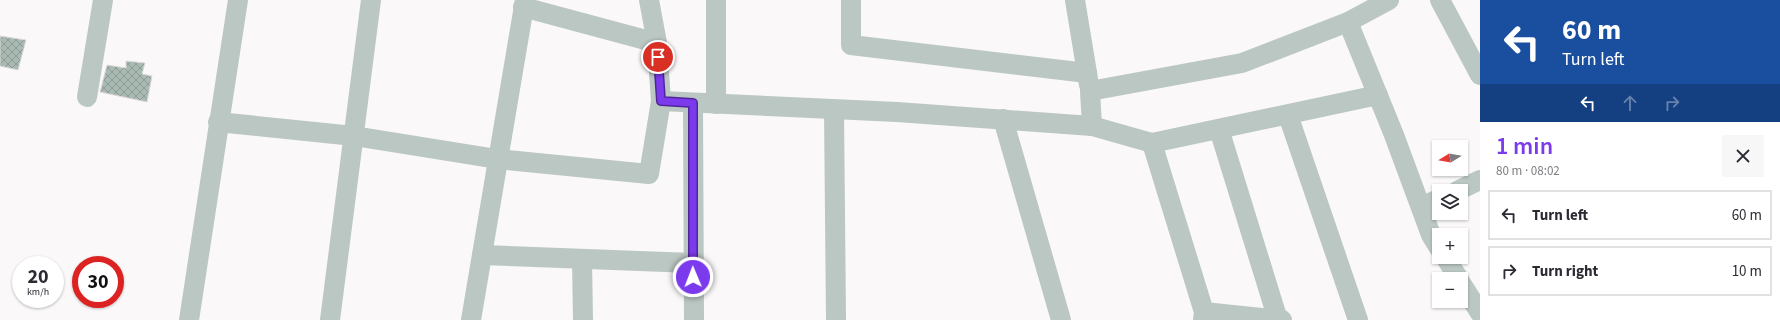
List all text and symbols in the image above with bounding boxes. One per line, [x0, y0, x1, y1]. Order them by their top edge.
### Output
text: 60 m [1562, 10, 1621, 50]
icon: left [1496, 16, 1548, 68]
pin [641, 40, 675, 74]
icon: arrive [647, 46, 669, 68]
text: Turn left [1562, 47, 1624, 72]
icon: left [1577, 92, 1599, 114]
icon: ahead [1619, 92, 1641, 114]
icon: right [1661, 92, 1683, 114]
text: 1 min [1496, 129, 1553, 164]
button: close [1722, 135, 1764, 177]
north arrow [1432, 140, 1468, 176]
map controls [1432, 140, 1468, 308]
text: 80 m · 08:02 [1496, 162, 1560, 180]
button: layers [1432, 184, 1468, 220]
icon: left [1498, 204, 1520, 226]
text: Turn left [1532, 205, 1588, 226]
text: 60 m [1732, 205, 1762, 226]
button: + [1432, 228, 1468, 264]
speed limit sign: 30 [72, 256, 124, 308]
position arrow [672, 256, 714, 298]
icon: right [1498, 260, 1520, 282]
text: Turn right [1532, 261, 1598, 282]
text: 10 m [1732, 261, 1762, 282]
text: 20 [27, 263, 49, 291]
button: − [1432, 272, 1468, 308]
text: km/h [27, 285, 49, 299]

